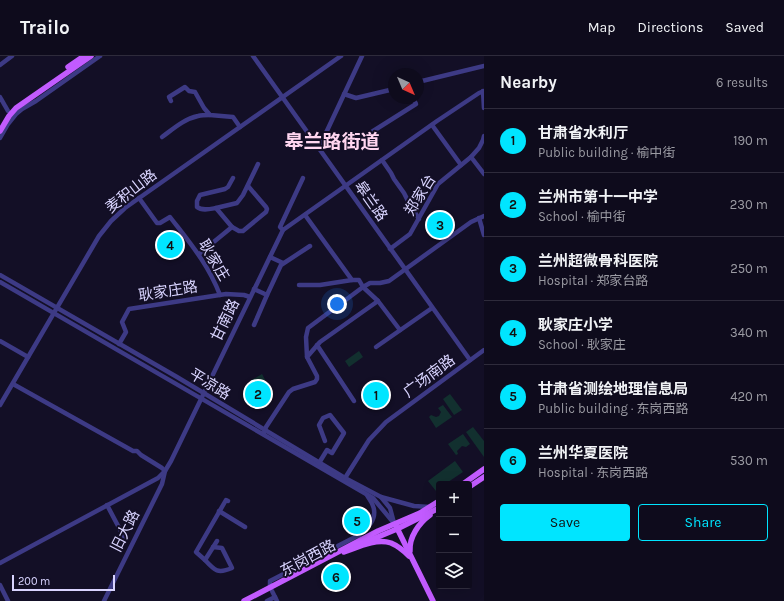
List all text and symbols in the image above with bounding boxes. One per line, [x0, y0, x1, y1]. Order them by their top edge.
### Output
text: Trailo [20, 17, 70, 39]
text: Map [588, 19, 616, 36]
text: Directions [638, 19, 703, 36]
text: Saved [725, 19, 764, 36]
north arrow [388, 68, 424, 104]
text: Nearby [500, 72, 557, 92]
text: 6 results [716, 75, 768, 90]
text: 甘肃省水利厅 [538, 124, 628, 142]
district label: 皋兰路街道 [284, 131, 380, 153]
text: 1 [511, 133, 515, 148]
text: 190 m [733, 133, 768, 148]
text: Public building · 榆中街 [538, 145, 675, 160]
street label: 麦积山路 [102, 165, 160, 217]
street label: 郑家台 [400, 171, 440, 219]
street label: 皋兰路 [351, 177, 391, 225]
text: 兰州市第十一中学 [538, 188, 658, 206]
text: 2 [509, 197, 517, 212]
text: 230 m [730, 197, 768, 212]
text: School · 榆中街 [538, 209, 626, 224]
pin: 3 [427, 210, 453, 240]
pin: 4 [157, 230, 183, 260]
street label: 耿家庄 [195, 236, 233, 284]
text: 兰州超微骨科医院 [538, 252, 658, 270]
text: 3 [509, 261, 517, 276]
text: 250 m [730, 261, 768, 276]
text: Hospital · 郑家台路 [538, 273, 648, 288]
street label: 耿家庄路 [137, 277, 199, 305]
your location [327, 294, 347, 314]
street label: 甘南路 [207, 296, 243, 344]
text: 耿家庄小学 [538, 316, 613, 334]
text: 4 [509, 325, 517, 340]
text: 340 m [730, 325, 768, 340]
text: School · 耿家庄 [538, 337, 626, 352]
street label: 广场南路 [400, 351, 458, 401]
street label: 平凉路 [186, 365, 234, 403]
pin: 2 [245, 379, 271, 409]
pin: 1 [363, 380, 389, 410]
text: 甘肃省测绘地理信息局 [538, 380, 688, 398]
text: 5 [509, 389, 517, 404]
text: 420 m [730, 389, 768, 404]
text: Public building · 东岗西路 [538, 401, 688, 416]
text: 兰州华夏医院 [538, 444, 628, 462]
text: 6 [509, 453, 517, 468]
text: 530 m [730, 453, 768, 468]
text: Hospital · 东岗西路 [538, 465, 648, 480]
map controls [436, 481, 472, 589]
button: + [436, 481, 472, 517]
button: Save [500, 504, 630, 541]
button: Share [638, 504, 768, 541]
pin: 5 [344, 506, 370, 536]
street label: 旧大路 [107, 507, 143, 555]
button: − [436, 517, 472, 553]
street label: 东岗西路 [277, 536, 339, 580]
button: layers [436, 553, 472, 589]
pin: 6 [323, 562, 349, 592]
scale bar [12, 573, 115, 592]
text: 200 m [18, 575, 50, 588]

